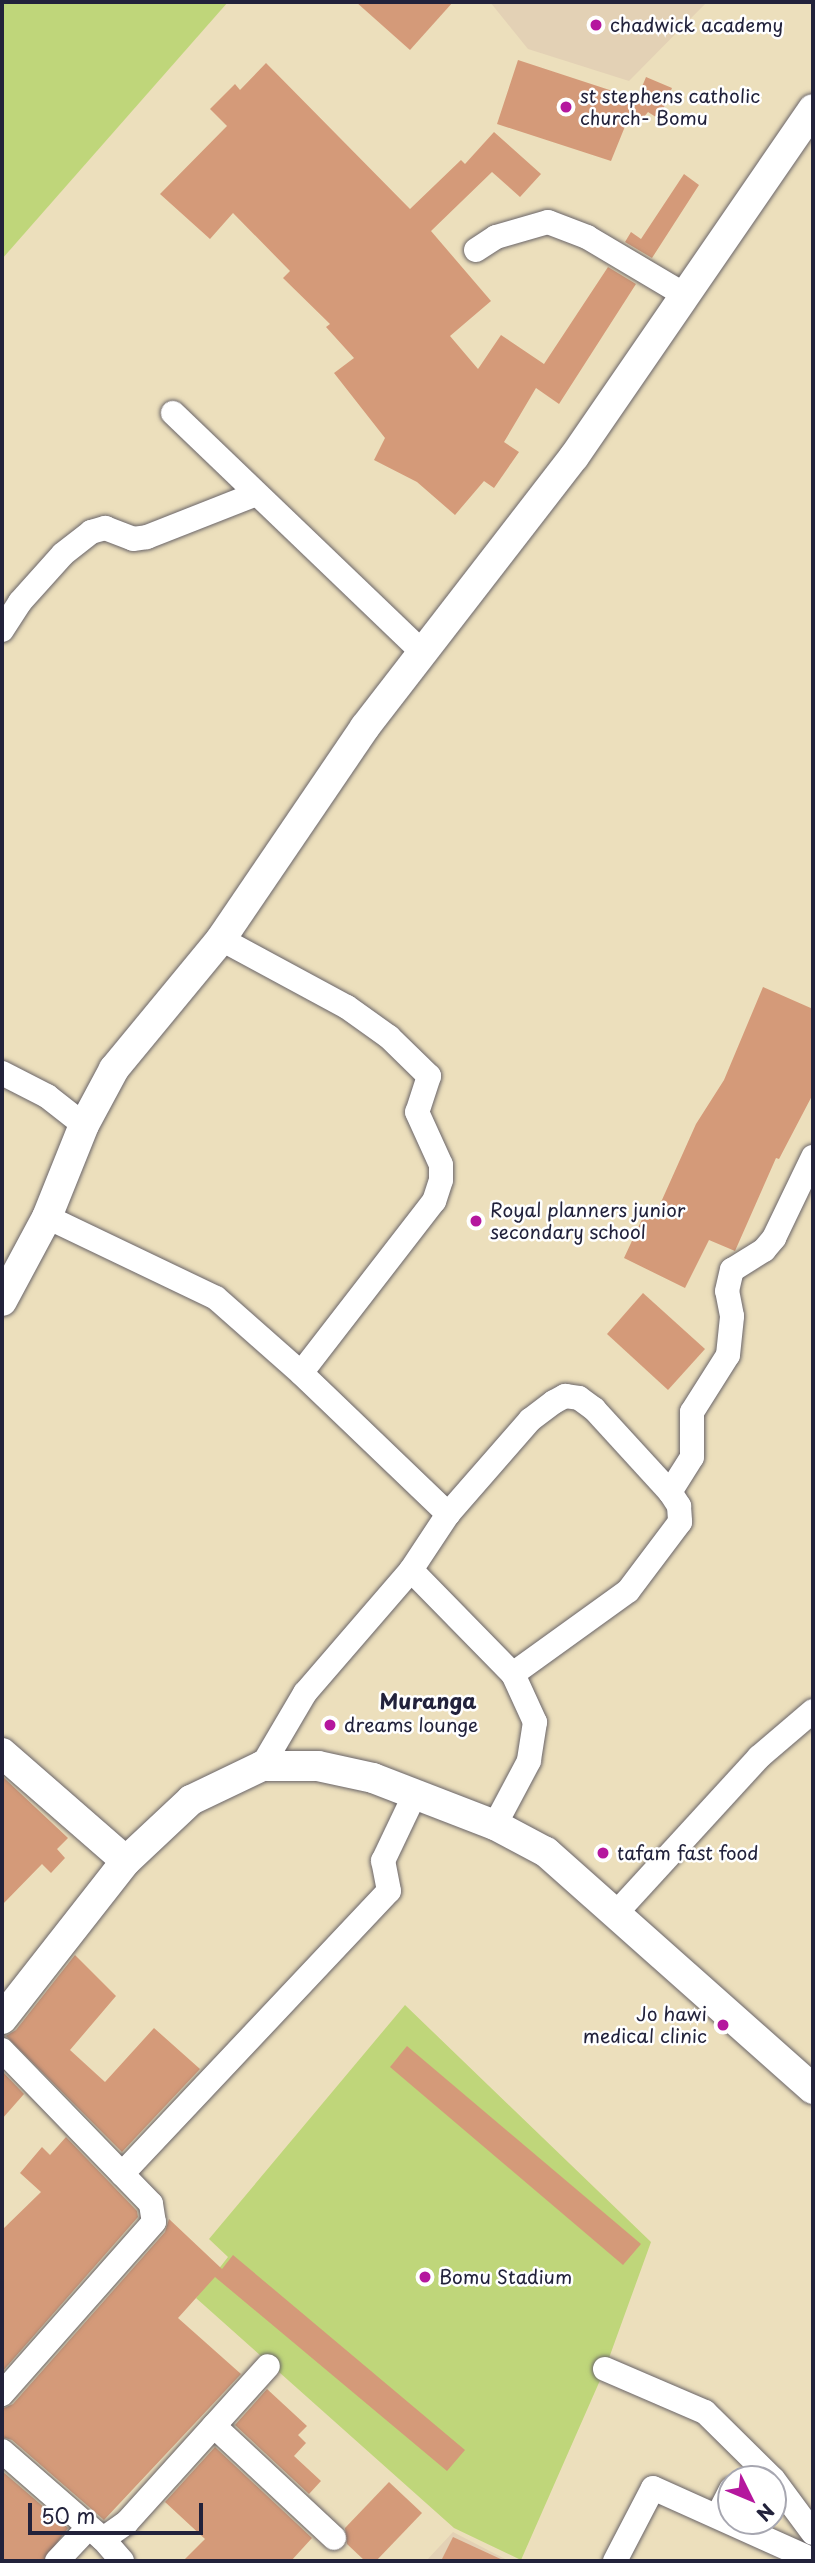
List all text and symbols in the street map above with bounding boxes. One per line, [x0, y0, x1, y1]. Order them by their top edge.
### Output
place label: chadwick academy [610, 14, 784, 36]
marker: chadwick academy [588, 17, 604, 33]
place label: st stephens catholic church- Bomu [580, 85, 760, 129]
marker: st stephens catholic church- Bomu [558, 99, 574, 115]
place label: Royal planners junior secondary school [490, 1199, 685, 1243]
marker: Royal planners junior secondary school [468, 1213, 484, 1229]
district label: Muranga [380, 1687, 476, 1713]
place label: dreams lounge [344, 1714, 478, 1736]
marker: dreams lounge [322, 1717, 338, 1733]
place label: tafam fast food [617, 1842, 760, 1864]
marker: tafam fast food [595, 1845, 611, 1861]
place label: Jo hawi medical clinic [583, 2003, 707, 2047]
marker: Jo hawi medical clinic [713, 2015, 733, 2035]
place label: Bomu Stadium [439, 2266, 572, 2288]
marker: Bomu Stadium [417, 2269, 433, 2285]
north arrow [717, 2465, 787, 2535]
scale bar [32, 2490, 206, 2534]
text: N [751, 2498, 781, 2528]
text: 50 m [41, 2499, 95, 2531]

